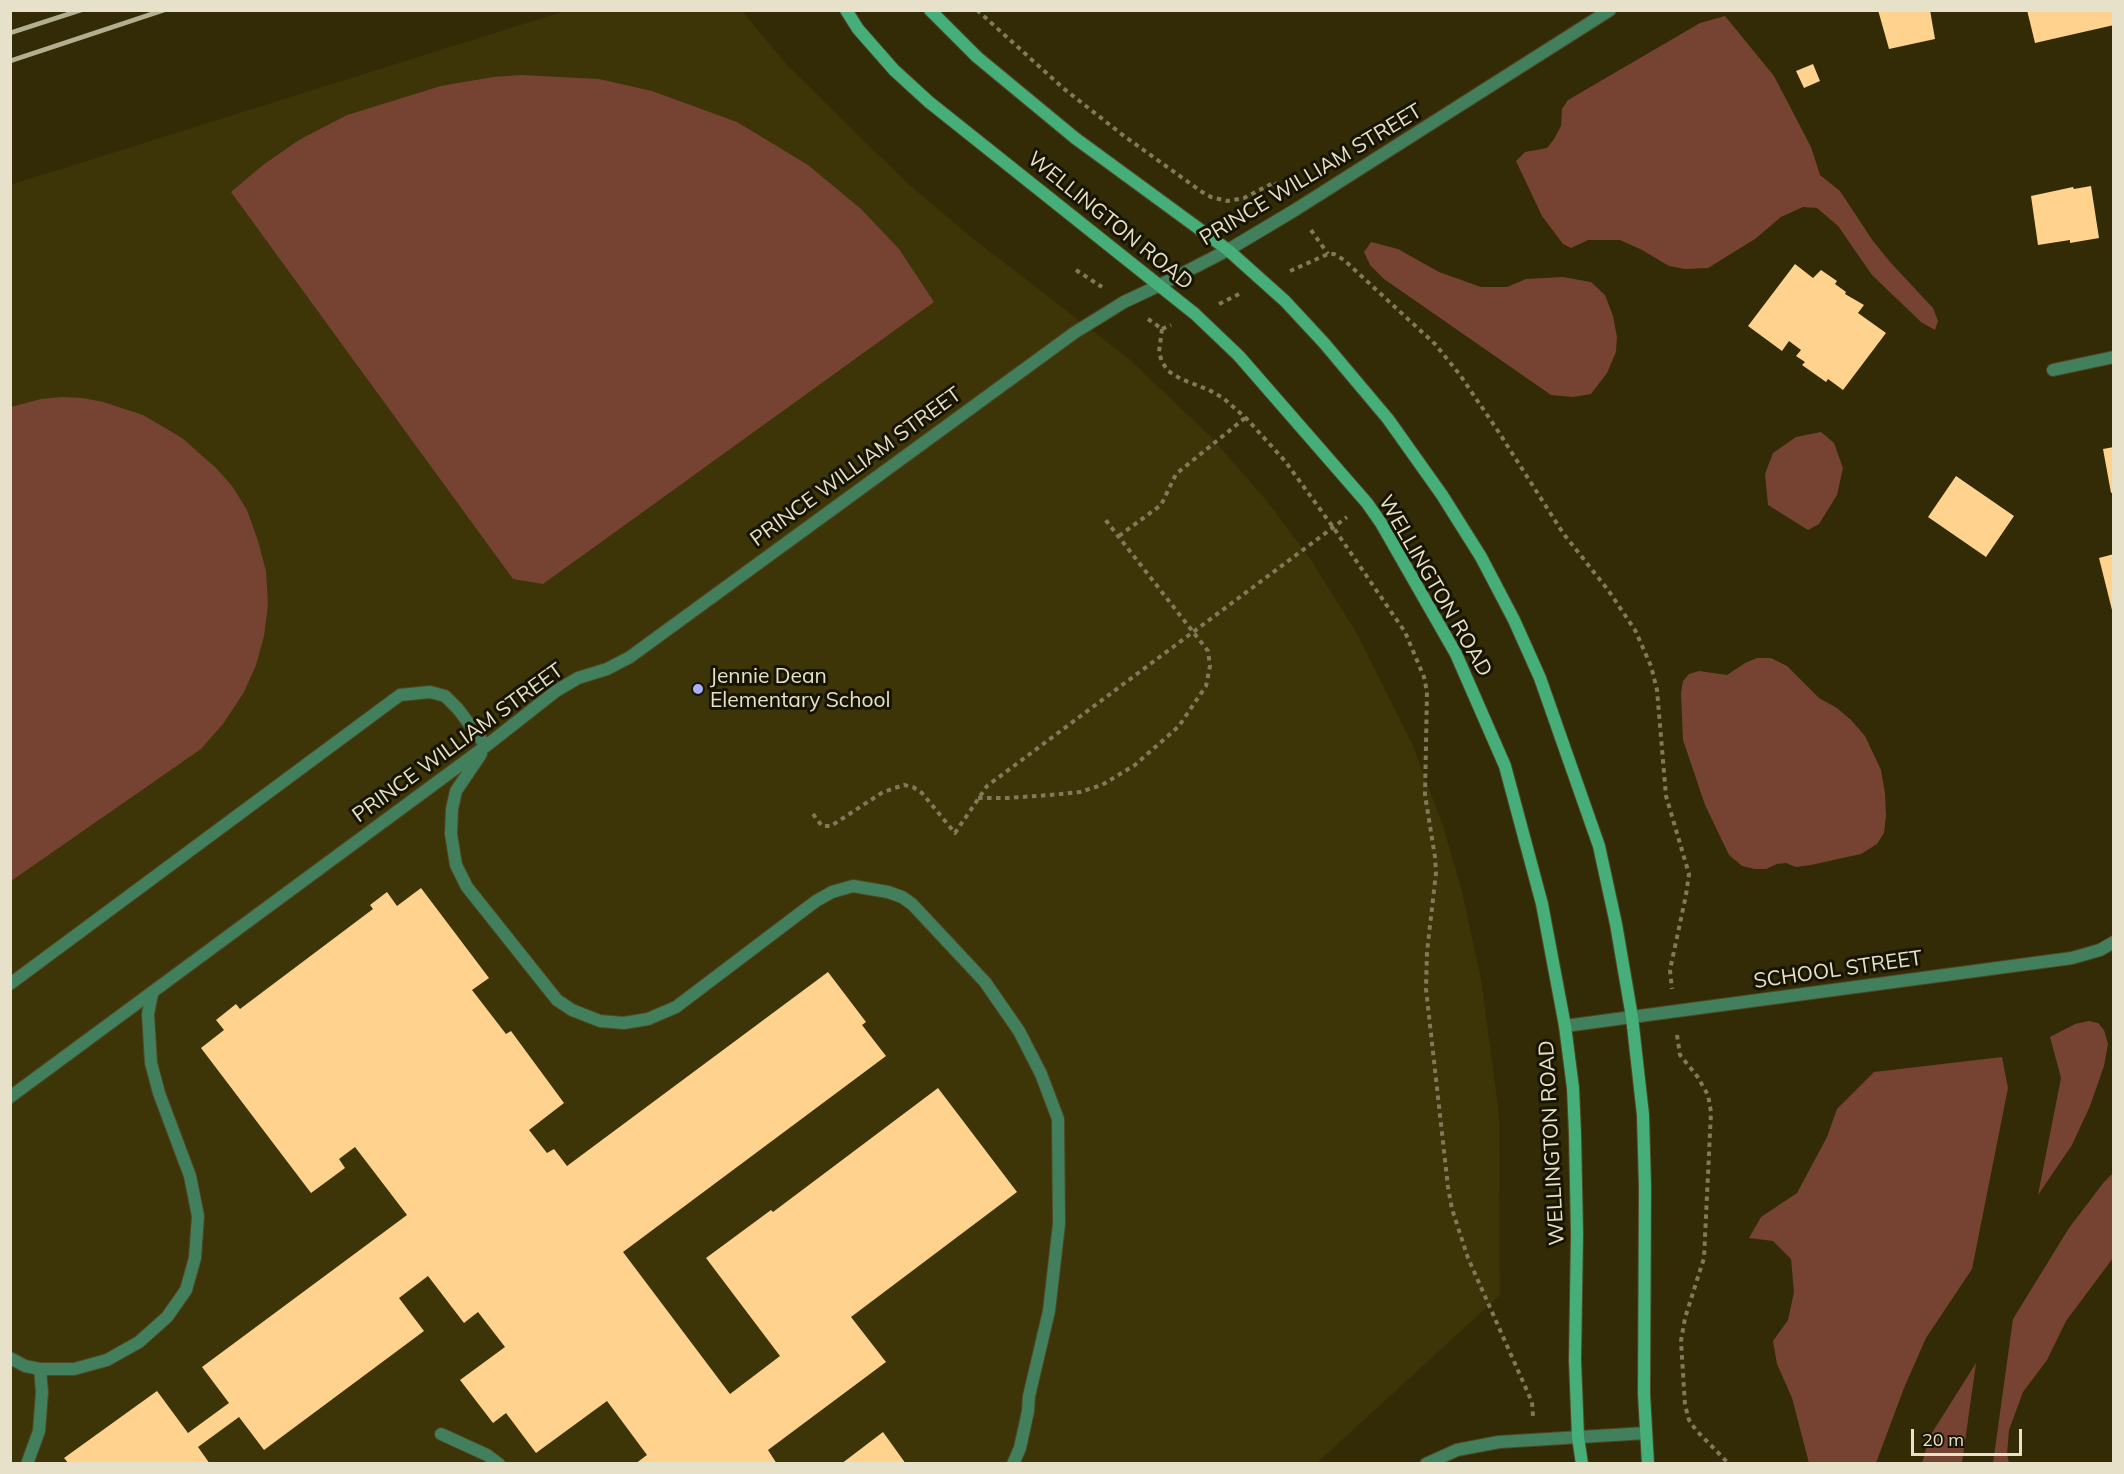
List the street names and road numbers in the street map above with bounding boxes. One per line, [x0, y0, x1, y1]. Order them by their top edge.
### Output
street label: PRINCE WILLIAM STREET [1195, 99, 1427, 251]
street label: WELLINGTON ROAD [1022, 147, 1198, 295]
street label: PRINCE WILLIAM STREET [746, 382, 966, 552]
street label: WELLINGTON ROAD [1373, 491, 1497, 681]
street label: PRINCE WILLIAM STREET [348, 658, 568, 828]
street label: SCHOOL STREET [1752, 946, 1924, 994]
street label: WELLINGTON ROAD [1534, 1040, 1570, 1246]

